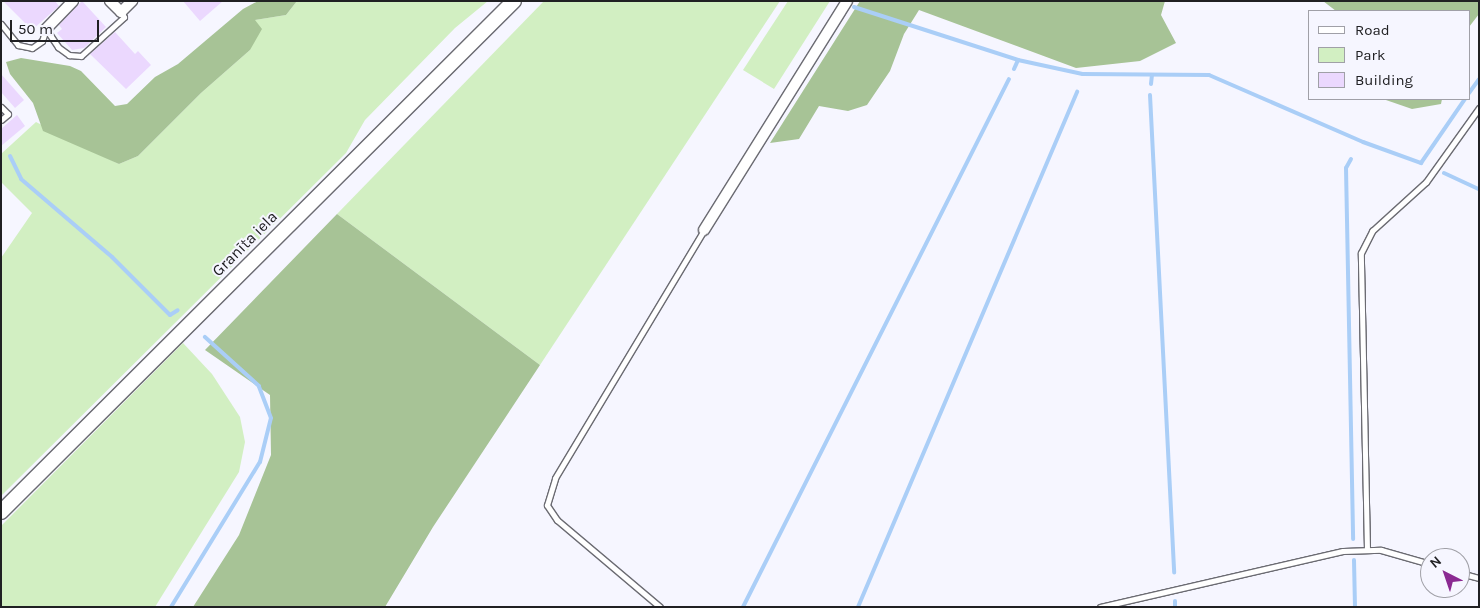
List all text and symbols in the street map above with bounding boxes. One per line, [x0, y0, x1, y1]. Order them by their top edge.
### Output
scale bar [12, 10, 101, 42]
legend [1308, 10, 1470, 100]
text: 50 m [18, 20, 53, 38]
text: Road [1355, 21, 1390, 39]
text: Park [1355, 46, 1385, 64]
text: Building [1355, 71, 1413, 89]
street label: Granīta iela [208, 207, 282, 281]
north arrow [1420, 548, 1470, 598]
text: N [1426, 552, 1445, 572]

